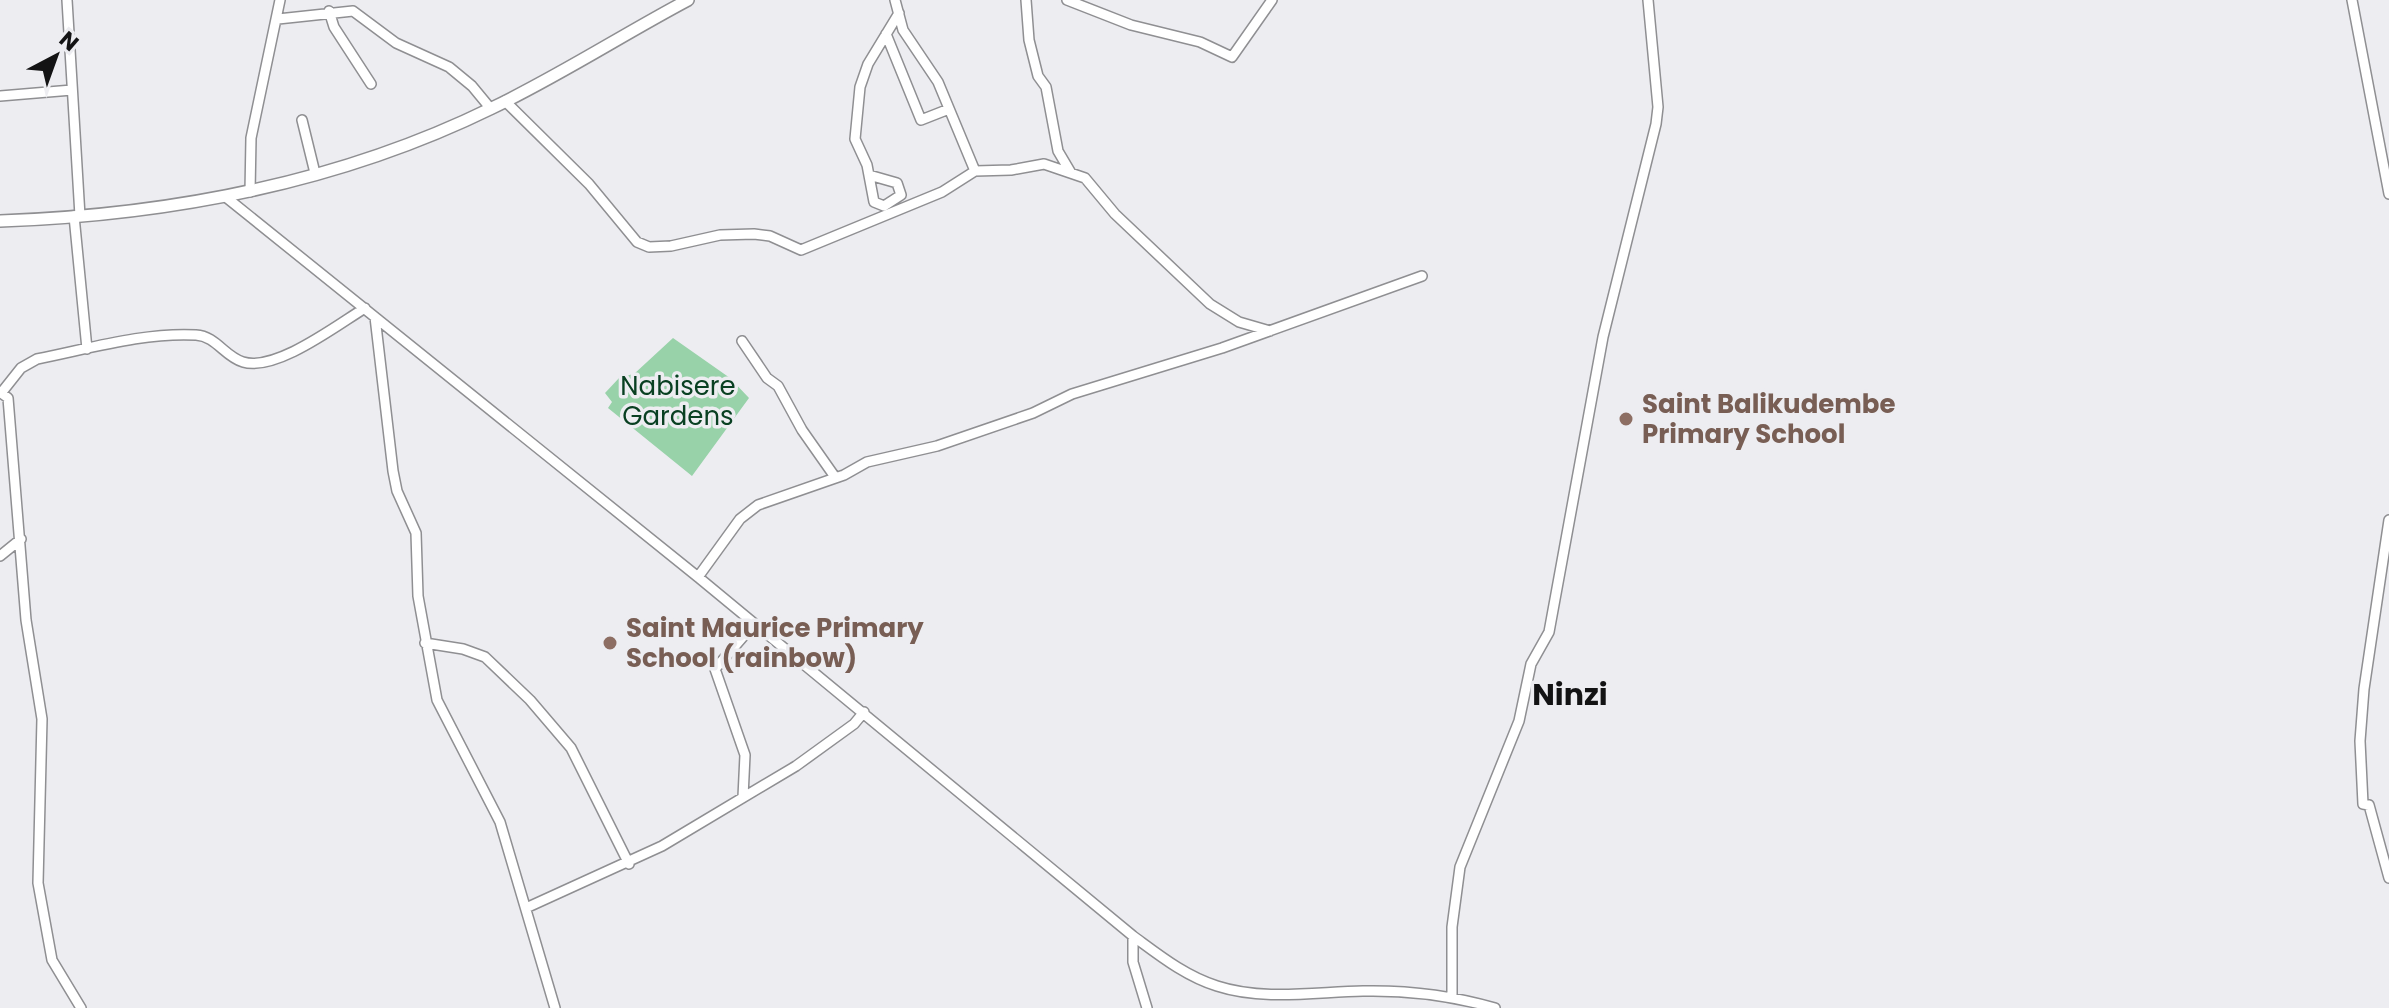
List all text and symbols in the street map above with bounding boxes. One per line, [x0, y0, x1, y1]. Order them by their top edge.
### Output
north arrow [16, 16, 96, 96]
text: N [52, 24, 85, 58]
park label: Nabisere Gardens [620, 368, 736, 434]
place label: Saint Balikudembe Primary School [1642, 386, 1896, 452]
marker: Saint Balikudembe Primary School [1617, 410, 1635, 428]
place label: Saint Maurice Primary School (rainbow) [626, 610, 924, 676]
marker: Saint Maurice Primary School (rainbow) [601, 634, 619, 652]
district label: Ninzi [1532, 673, 1608, 716]

